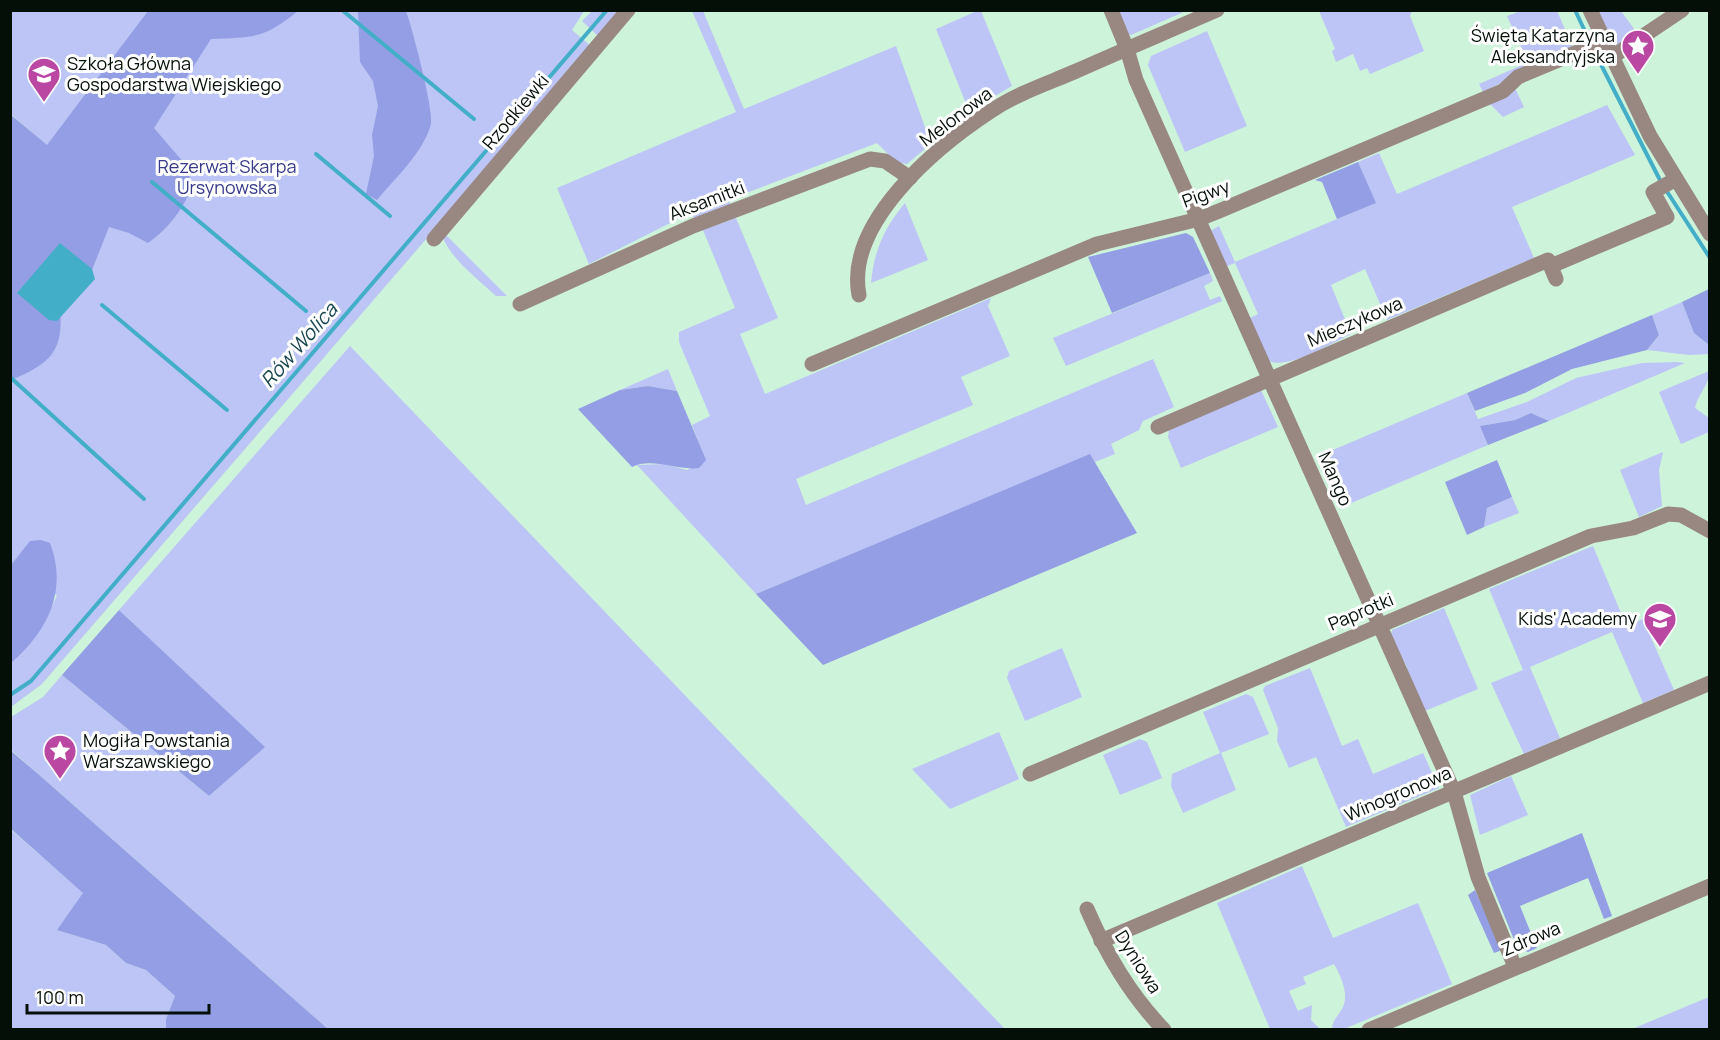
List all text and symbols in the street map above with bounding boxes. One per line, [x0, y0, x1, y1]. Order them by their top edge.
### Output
place label: Święta Katarzyna Aleksandryjska [1471, 23, 1615, 68]
place icon: Święta Katarzyna Aleksandryjska [1620, 28, 1656, 75]
place label: Szkoła Główna Gospodarstwa Wiejskiego [67, 51, 281, 96]
school or university icon: Szkoła Główna Gospodarstwa Wiejskiego [26, 56, 62, 103]
street label: Rzodkiewki [477, 69, 554, 154]
street label: Melonowa [914, 81, 996, 151]
park label: Rezerwat Skarpa Ursynowska [158, 154, 296, 199]
street label: Pigwy [1179, 173, 1233, 213]
street label: Aksamitki [665, 175, 748, 226]
street label: Mieczykowa [1303, 290, 1406, 352]
water label: Rów Wolica [254, 296, 344, 393]
street label: Mango [1313, 448, 1358, 510]
street label: Paprotki [1324, 587, 1397, 635]
school or university icon: Kids' Academy [1642, 601, 1678, 648]
place label: Kids' Academy [1518, 606, 1637, 630]
place label: Mogiła Powstania Warszawskiego [83, 728, 230, 773]
place icon: Mogiła Powstania Warszawskiego [42, 733, 78, 780]
street label: Winogronowa [1341, 760, 1455, 826]
street label: Zdrowa [1498, 915, 1564, 961]
street label: Dyniowa [1110, 925, 1168, 998]
scale bar [27, 977, 208, 1015]
text: 100 m [36, 985, 84, 1009]

